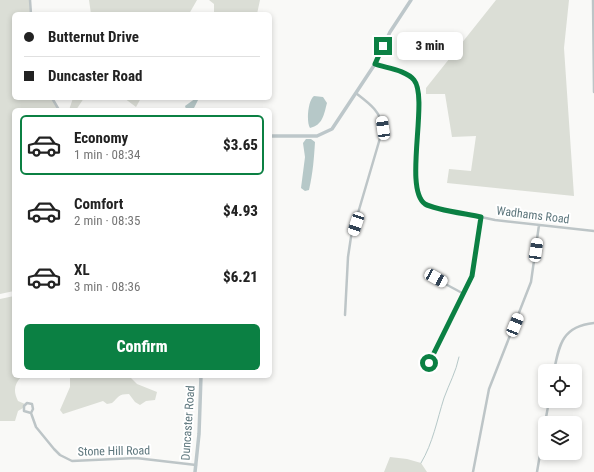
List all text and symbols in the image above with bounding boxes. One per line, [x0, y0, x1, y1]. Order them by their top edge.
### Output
text: Butternut Drive [48, 28, 139, 46]
callout: 3 min [397, 32, 463, 60]
route end [374, 37, 392, 55]
text: 3 min [416, 38, 444, 53]
text: Duncaster Road [48, 67, 142, 85]
car [375, 115, 391, 141]
icon: car [26, 127, 62, 163]
text: Economy [74, 129, 128, 147]
text: $3.65 [223, 136, 258, 154]
text: 1 min · 08:34 [74, 147, 140, 162]
icon: car [26, 193, 62, 229]
text: Comfort [74, 195, 123, 213]
text: $4.93 [223, 202, 258, 220]
street label: Wadhams Road [496, 204, 570, 226]
car [347, 211, 365, 237]
text: 2 min · 08:35 [74, 213, 140, 228]
car [528, 237, 544, 263]
icon: car [26, 259, 62, 295]
text: XL [74, 261, 90, 279]
car [423, 267, 449, 289]
text: $6.21 [223, 268, 258, 286]
text: 3 min · 08:36 [74, 279, 140, 294]
car [505, 312, 525, 338]
button: Confirm [24, 324, 260, 370]
route start [420, 354, 438, 372]
map controls [538, 364, 582, 460]
button: locate [538, 364, 582, 408]
street label: Duncaster Road [178, 385, 198, 461]
button: layers [538, 416, 582, 460]
street label: Stone Hill Road [78, 443, 150, 459]

